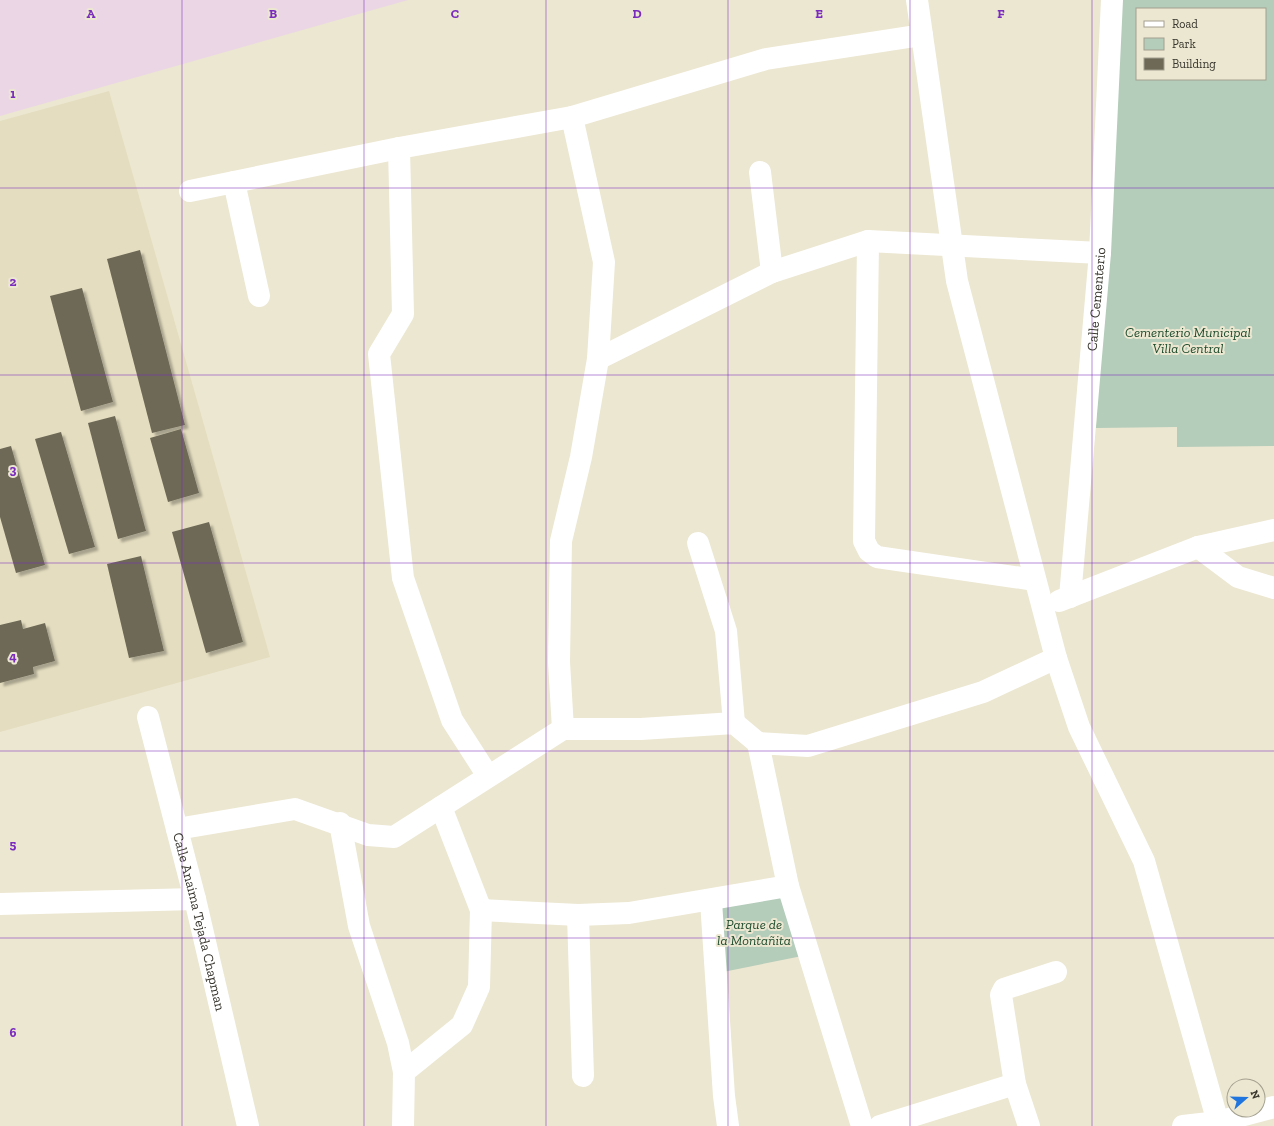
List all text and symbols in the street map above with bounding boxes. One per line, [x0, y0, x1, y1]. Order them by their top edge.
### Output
text: A [87, 6, 96, 21]
text: B [269, 6, 277, 21]
text: C [451, 6, 459, 21]
text: D [632, 6, 642, 21]
text: E [815, 6, 823, 21]
text: F [997, 6, 1005, 21]
legend [1136, 8, 1266, 80]
text: Road [1172, 17, 1198, 31]
text: Park [1172, 37, 1197, 51]
text: Building [1172, 57, 1216, 71]
text: 1 [10, 86, 16, 101]
street label: Calle Cementerio [1083, 247, 1109, 352]
text: 2 [10, 274, 17, 289]
park label: Cementerio Municipal Villa Central [1125, 324, 1251, 357]
text: 3 [10, 462, 17, 477]
text: 4 [9, 649, 17, 664]
street label: Calle Anaima Tejada Chapman [170, 831, 229, 1012]
text: 5 [10, 837, 17, 852]
park label: Parque de la Montañita [717, 916, 791, 949]
text: 6 [10, 1025, 17, 1040]
north arrow [1226, 1078, 1266, 1118]
text: N [1247, 1089, 1263, 1101]

